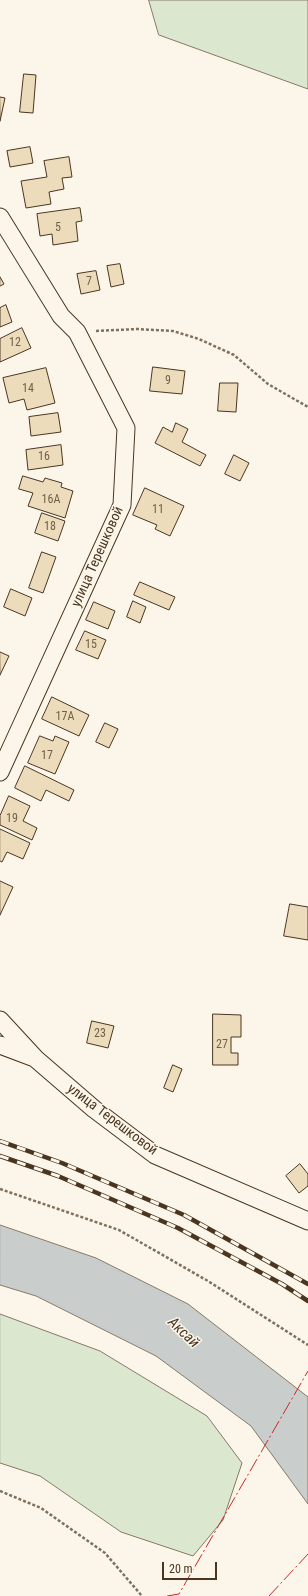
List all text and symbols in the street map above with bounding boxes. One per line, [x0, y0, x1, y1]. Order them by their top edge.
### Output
house number: 5 [55, 221, 61, 235]
house number: 7 [86, 275, 92, 289]
house number: 12 [9, 336, 21, 350]
house number: 9 [165, 374, 171, 388]
house number: 14 [22, 382, 34, 396]
house number: 16 [38, 450, 50, 464]
house number: 16А [42, 493, 60, 507]
house number: 11 [152, 503, 164, 517]
street label: улица Терешковой [68, 504, 128, 610]
house number: 18 [44, 520, 56, 534]
house number: 15 [85, 638, 97, 652]
house number: 17А [56, 710, 74, 724]
house number: 17 [41, 749, 53, 763]
house number: 19 [6, 812, 18, 826]
house number: 23 [94, 1027, 106, 1041]
house number: 27 [216, 1038, 228, 1052]
street label: улица Терешковой [64, 1081, 160, 1159]
water label: Аксай [164, 1314, 202, 1352]
scale bar [164, 1554, 219, 1580]
text: 20 m [169, 1562, 193, 1576]

